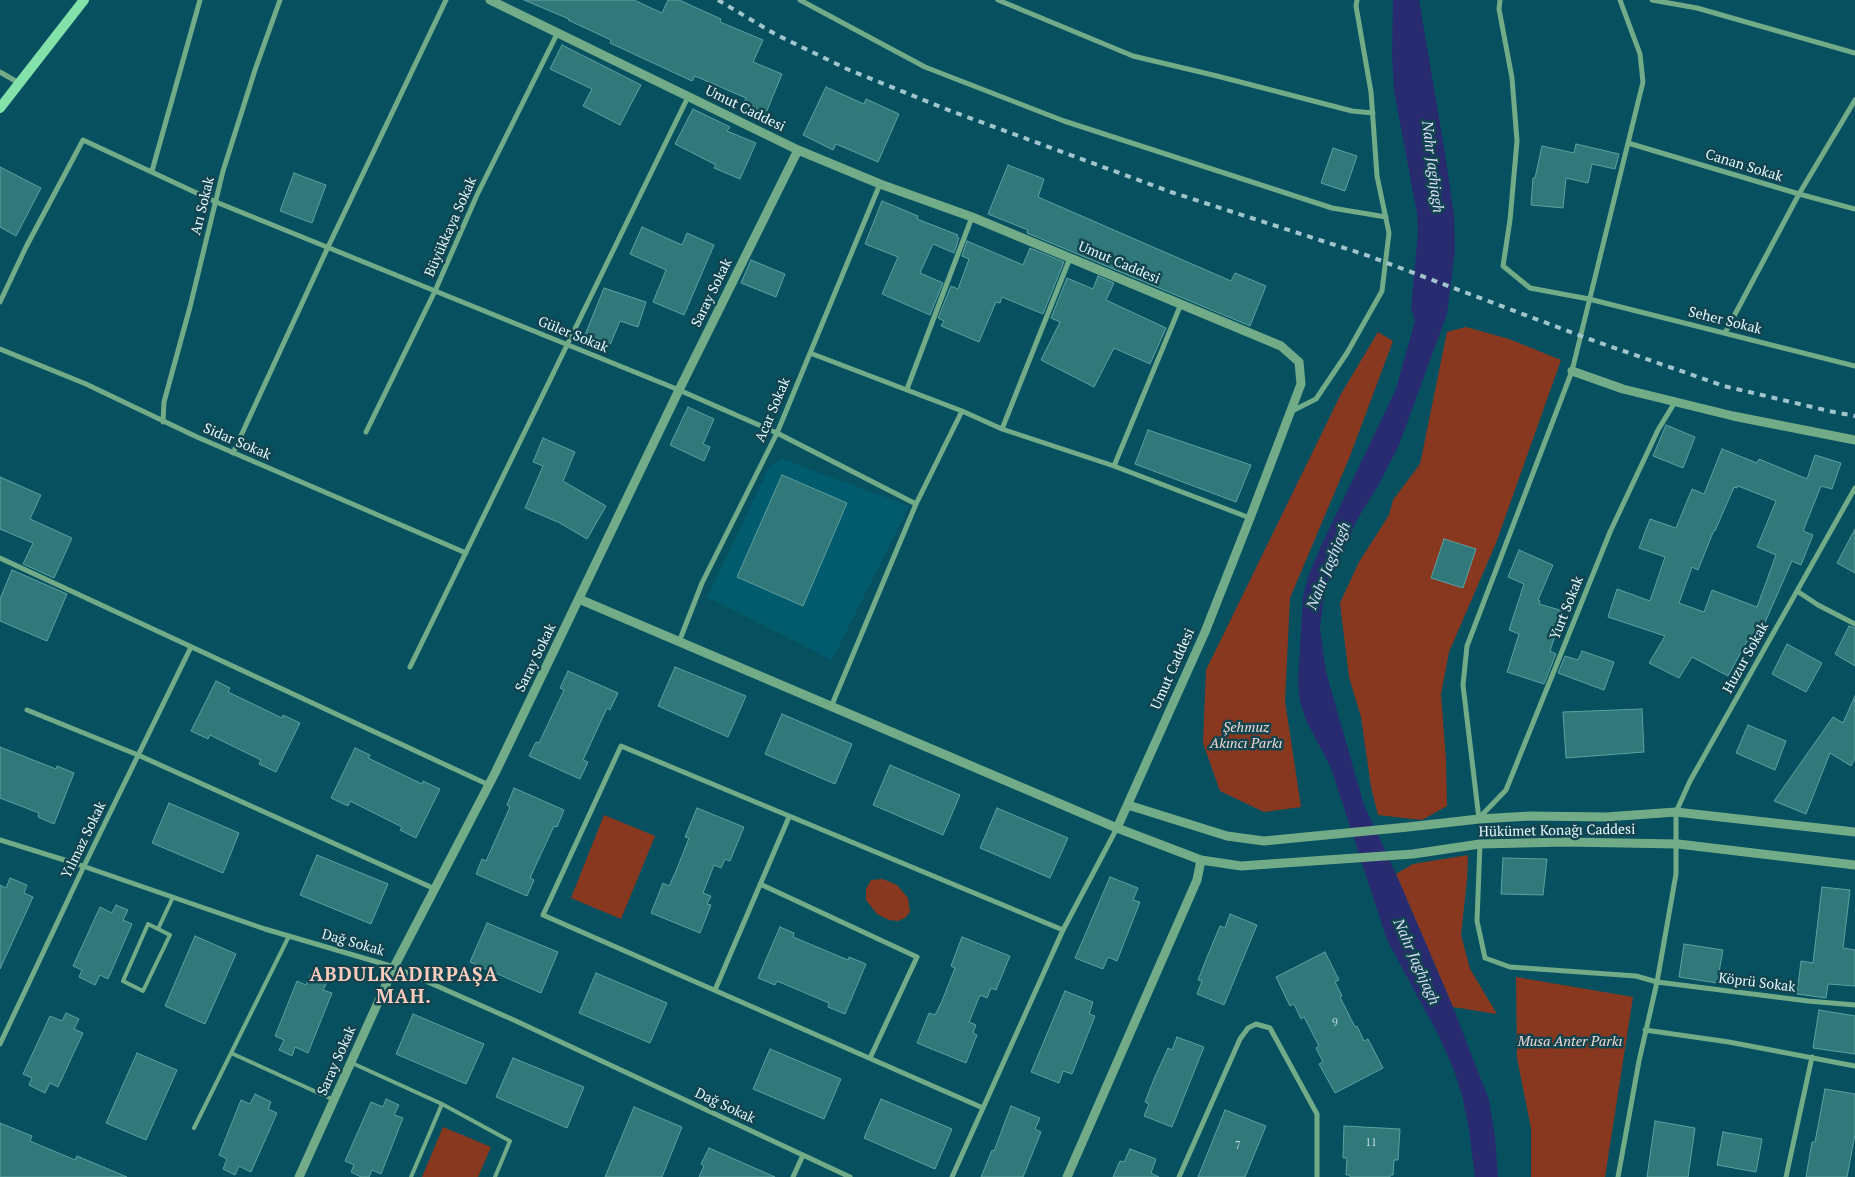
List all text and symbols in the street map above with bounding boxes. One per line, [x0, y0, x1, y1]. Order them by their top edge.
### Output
street label: Umut Caddesi [702, 82, 788, 136]
water label: Nahr Jaghjagh [1417, 120, 1447, 214]
street label: Canan Sokak [1703, 146, 1785, 186]
street label: Büyükkaya Sokak [421, 174, 481, 280]
street label: Arı Sokak [188, 175, 218, 237]
street label: Umut Caddesi [1076, 238, 1162, 288]
street label: Saray Sokak [688, 256, 736, 330]
street label: Seher Sokak [1686, 304, 1764, 338]
street label: Güler Sokak [535, 313, 611, 357]
street label: Acar Sokak [752, 375, 794, 445]
street label: Sidar Sokak [201, 420, 273, 464]
water label: Nahr Jaghjagh [1303, 520, 1355, 612]
street label: Yurt Sokak [1547, 574, 1587, 642]
street label: Huzur Sokak [1720, 620, 1772, 696]
street label: Saray Sokak [512, 621, 560, 695]
street label: Umut Caddesi [1148, 626, 1198, 712]
park label: Şehmuz Akıncı Parkı [1210, 720, 1282, 752]
street label: Yılmaz Sokak [58, 799, 110, 881]
street label: Hükümet Konağı Caddesi [1479, 821, 1635, 841]
water label: Nahr Jaghjagh [1389, 916, 1443, 1008]
street label: Dağ Sokak [320, 926, 386, 960]
district label: ABDULKADIRPAŞA MAH. [308, 965, 500, 1009]
street label: Köprü Sokak [1717, 970, 1797, 996]
house number: 9 [1332, 1016, 1338, 1030]
street label: Saray Sokak [314, 1024, 360, 1098]
park label: Musa Anter Parkı [1518, 1034, 1622, 1050]
street label: Dağ Sokak [692, 1085, 758, 1127]
house number: 11 [1365, 1136, 1377, 1150]
house number: 7 [1235, 1139, 1241, 1153]

